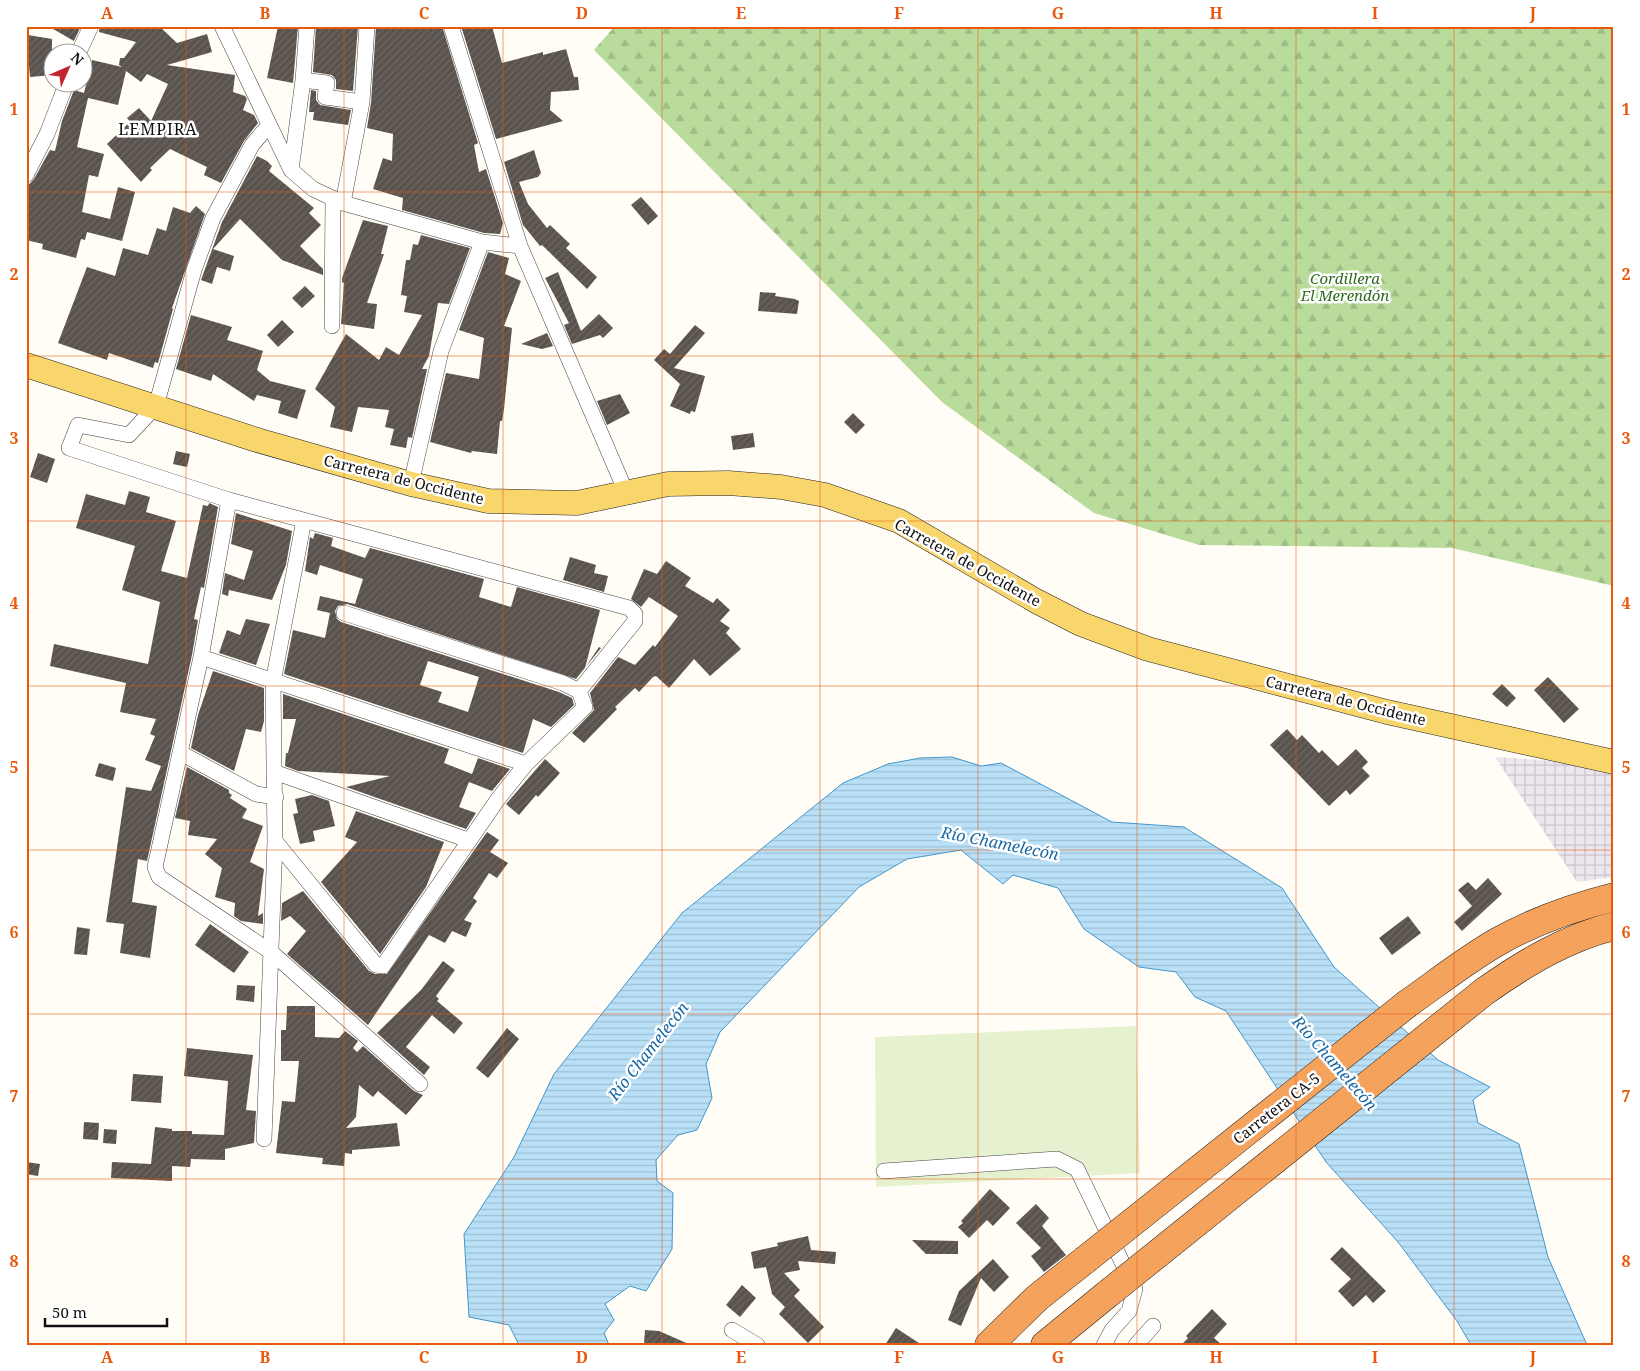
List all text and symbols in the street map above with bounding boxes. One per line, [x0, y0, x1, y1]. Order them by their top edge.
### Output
text: A [101, 2, 114, 24]
text: B [260, 2, 271, 24]
text: C [419, 2, 430, 24]
text: D [576, 2, 588, 24]
text: E [736, 2, 746, 24]
text: F [894, 2, 904, 24]
text: G [1052, 2, 1064, 24]
text: H [1209, 2, 1223, 24]
text: I [1372, 2, 1378, 24]
text: J [1529, 2, 1537, 24]
north arrow [42, 42, 92, 92]
text: N [67, 48, 88, 69]
text: 1 [9, 98, 19, 120]
text: 1 [1621, 98, 1631, 120]
district label: LEMPIRA [118, 118, 198, 140]
text: 2 [9, 263, 19, 285]
text: 2 [1621, 263, 1631, 285]
park label: Cordillera El Merendón [1300, 268, 1389, 305]
text: 3 [9, 427, 19, 449]
text: 3 [1621, 427, 1631, 449]
street label: Carretera de Occidente [322, 449, 486, 509]
street label: Carretera de Occidente [891, 513, 1045, 611]
text: 4 [9, 592, 19, 614]
text: 4 [1621, 592, 1631, 614]
street label: Carretera de Occidente [1264, 670, 1428, 730]
text: 5 [9, 756, 19, 778]
text: 5 [1621, 756, 1631, 778]
water label: Río Chamelecón [938, 821, 1061, 865]
text: 6 [9, 921, 19, 943]
text: 6 [1621, 921, 1631, 943]
water label: Río Chamelecón [602, 997, 694, 1106]
water label: Río Chamelecón [1287, 1010, 1383, 1116]
street label: Carretera CA-5 [1228, 1068, 1324, 1148]
text: 7 [9, 1085, 19, 1107]
text: 7 [1621, 1085, 1631, 1107]
text: 8 [9, 1250, 19, 1272]
text: 8 [1621, 1250, 1631, 1272]
scale bar [45, 1296, 168, 1328]
text: 50 m [52, 1302, 87, 1322]
text: A [101, 1346, 114, 1368]
text: B [260, 1346, 271, 1368]
text: C [419, 1346, 430, 1368]
text: D [576, 1346, 588, 1368]
text: E [736, 1346, 746, 1368]
text: F [894, 1346, 904, 1368]
text: G [1052, 1346, 1064, 1368]
text: H [1209, 1346, 1223, 1368]
text: I [1372, 1346, 1378, 1368]
text: J [1529, 1346, 1537, 1368]

